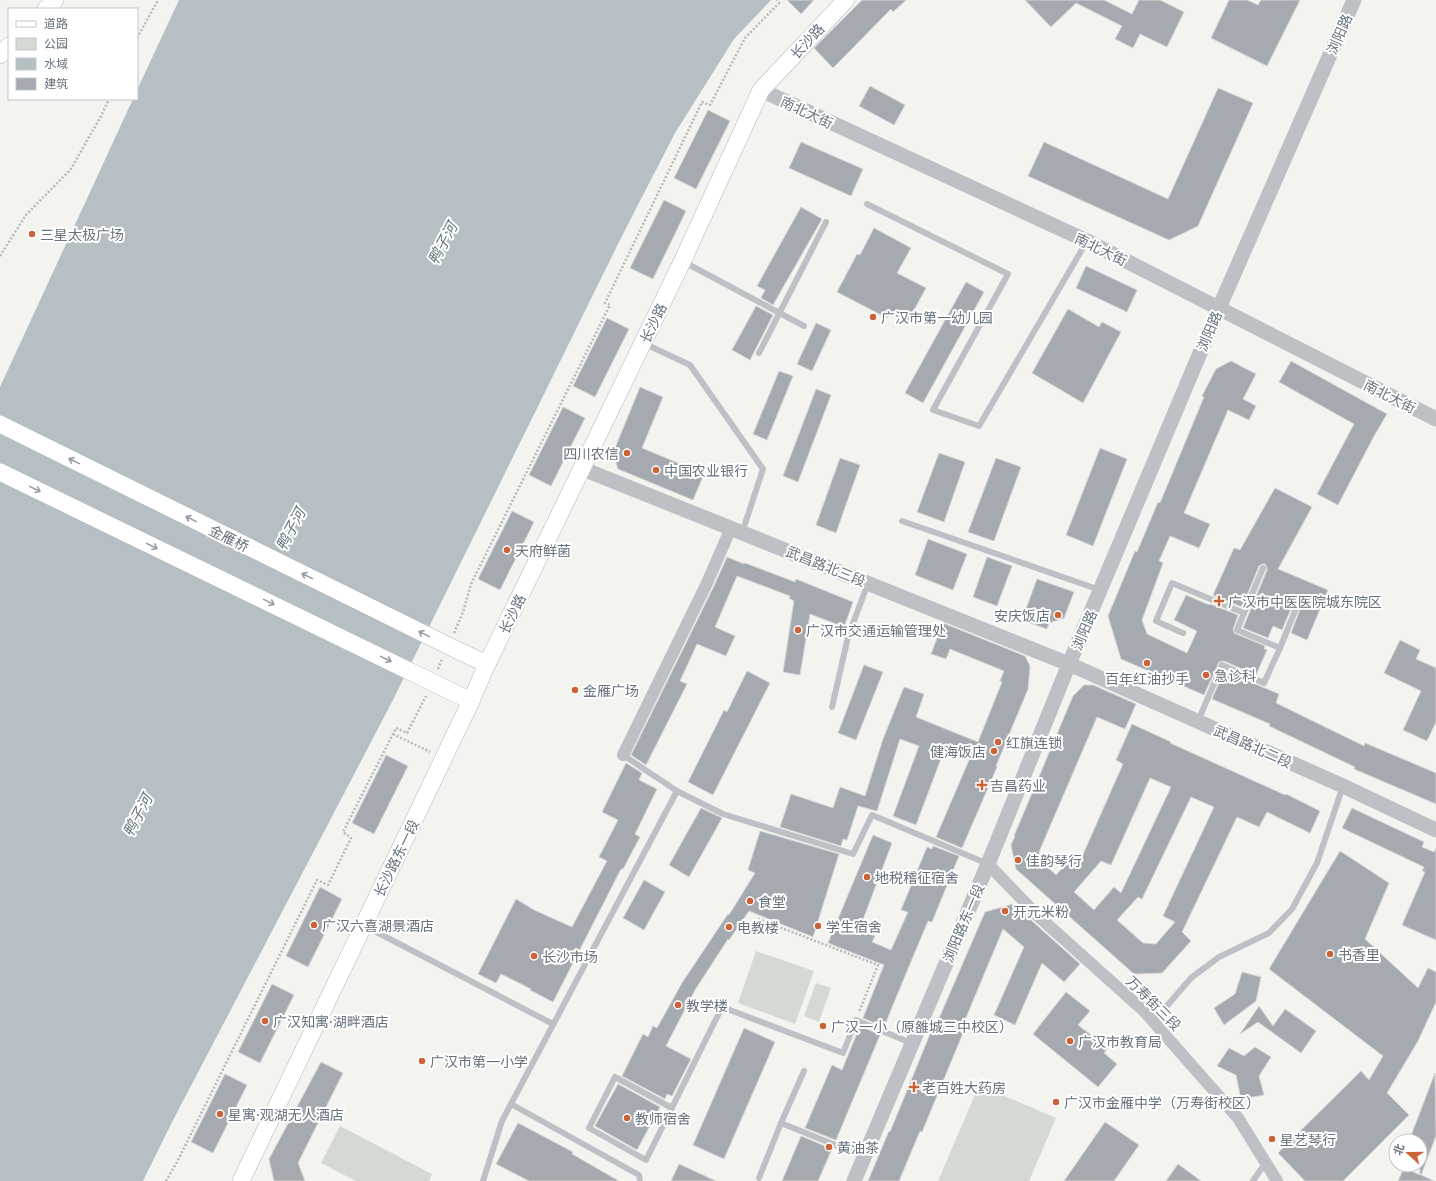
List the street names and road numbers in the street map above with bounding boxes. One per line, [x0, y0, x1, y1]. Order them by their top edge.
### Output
street label: 浏阳路 [1322, 11, 1356, 57]
street label: 长沙路 [786, 19, 828, 63]
street label: 南北大街 [778, 92, 836, 132]
street label: 南北大街 [1072, 228, 1130, 270]
street label: 长沙路 [635, 300, 671, 346]
street label: 浏阳路 [1192, 308, 1226, 354]
street label: 南北大街 [1361, 375, 1419, 417]
street label: 金雁桥 [206, 520, 252, 556]
street label: 武昌路北三段 [783, 541, 869, 591]
street label: 长沙路 [494, 591, 530, 637]
street label: 浏阳路 [1067, 607, 1101, 653]
street label: 武昌路北二段 [1211, 720, 1295, 772]
street label: 长沙路东一段 [369, 816, 423, 900]
street label: 浏阳路东一段 [938, 881, 988, 965]
street label: 万寿街三段 [1123, 972, 1185, 1034]

